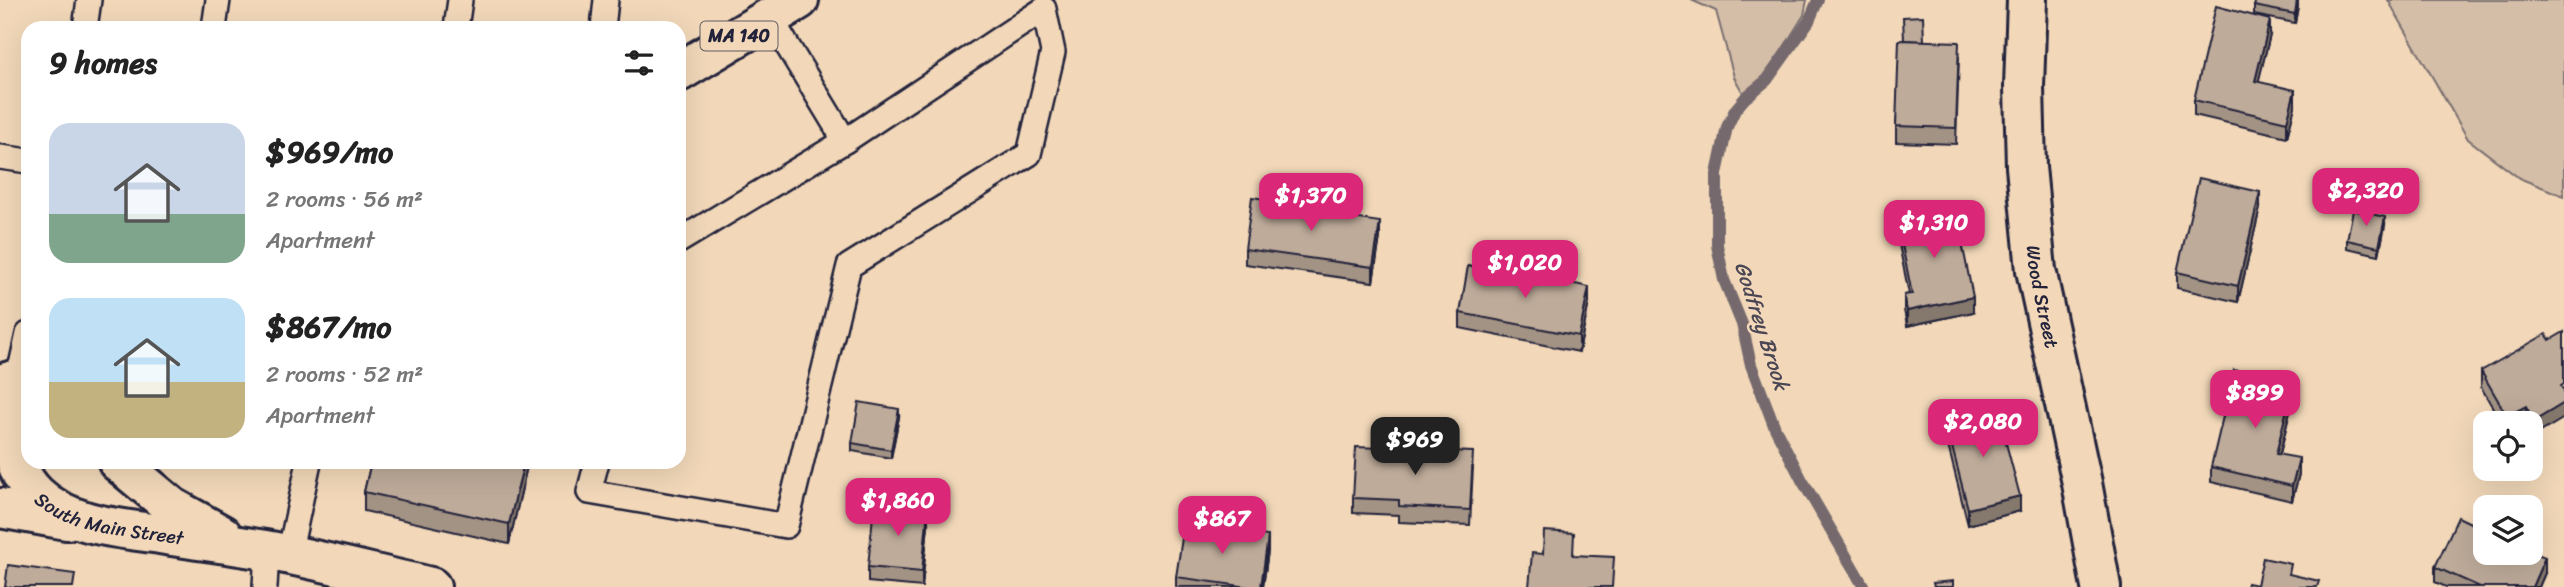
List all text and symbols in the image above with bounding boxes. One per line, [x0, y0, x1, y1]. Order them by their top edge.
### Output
road number: MA 140 [700, 22, 778, 51]
text: 9 homes [49, 36, 157, 90]
icon: filters [620, 44, 658, 82]
text: $969/mo [266, 125, 393, 179]
icon: home [105, 151, 189, 235]
pin: $2,320 [2309, 168, 2423, 228]
text: $2,320 [2328, 170, 2404, 211]
pin: $1,370 [1254, 174, 1368, 233]
text: $1,370 [1275, 175, 1347, 216]
text: 2 rooms · 56 m² [266, 179, 423, 220]
pin: $1,310 [1877, 201, 1991, 260]
text: $1,310 [1900, 202, 1968, 243]
text: Apartment [266, 220, 375, 261]
pin: $1,020 [1468, 240, 1582, 300]
text: $1,020 [1488, 242, 1562, 283]
street label: Wood Street [2017, 244, 2068, 351]
water label: Godfrey Brook [1723, 257, 1801, 397]
text: $867/mo [266, 300, 392, 354]
icon: home [105, 326, 189, 410]
text: 2 rooms · 52 m² [266, 354, 423, 395]
pin: $899 [2214, 370, 2296, 430]
text: $899 [2226, 372, 2284, 413]
text: Apartment [266, 395, 375, 436]
pin: $2,080 [1926, 400, 2040, 459]
text: $2,080 [1944, 401, 2022, 442]
map controls [2473, 411, 2543, 565]
button: locate [2473, 411, 2543, 481]
pin: $969 [1374, 418, 1456, 477]
text: $969 [1387, 419, 1443, 460]
pin: $1,860 [841, 478, 955, 538]
text: $1,860 [861, 480, 935, 521]
street label: South Main Street [27, 483, 187, 555]
button: layers [2473, 495, 2543, 565]
pin: $867 [1181, 496, 1263, 556]
text: $867 [1194, 498, 1250, 539]

